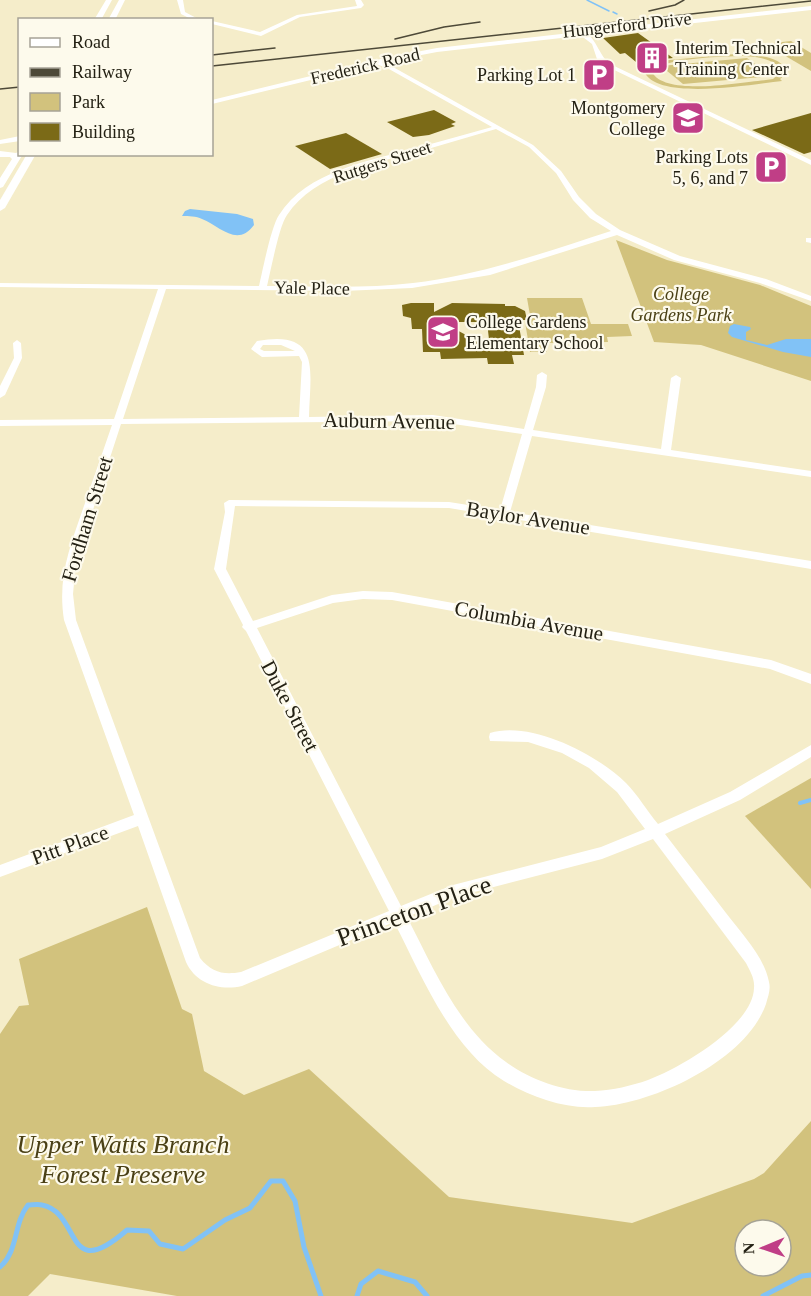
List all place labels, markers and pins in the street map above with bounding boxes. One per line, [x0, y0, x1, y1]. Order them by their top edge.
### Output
place label: Interim Technical Training Center [675, 38, 802, 79]
building icon: Interim Technical Training Center [634, 40, 670, 76]
parking icon: Parking Lot 1 [581, 57, 617, 93]
place label: Parking Lot 1 [477, 65, 576, 85]
place label: Montgomery College [571, 98, 665, 139]
school or university icon: Montgomery College [670, 100, 706, 136]
place label: Parking Lots 5, 6, and 7 [656, 147, 748, 188]
parking icon: Parking Lots 5, 6, and 7 [753, 149, 789, 185]
place label: College Gardens Elementary School [466, 312, 603, 353]
school or university icon: College Gardens Elementary School [425, 314, 461, 350]

